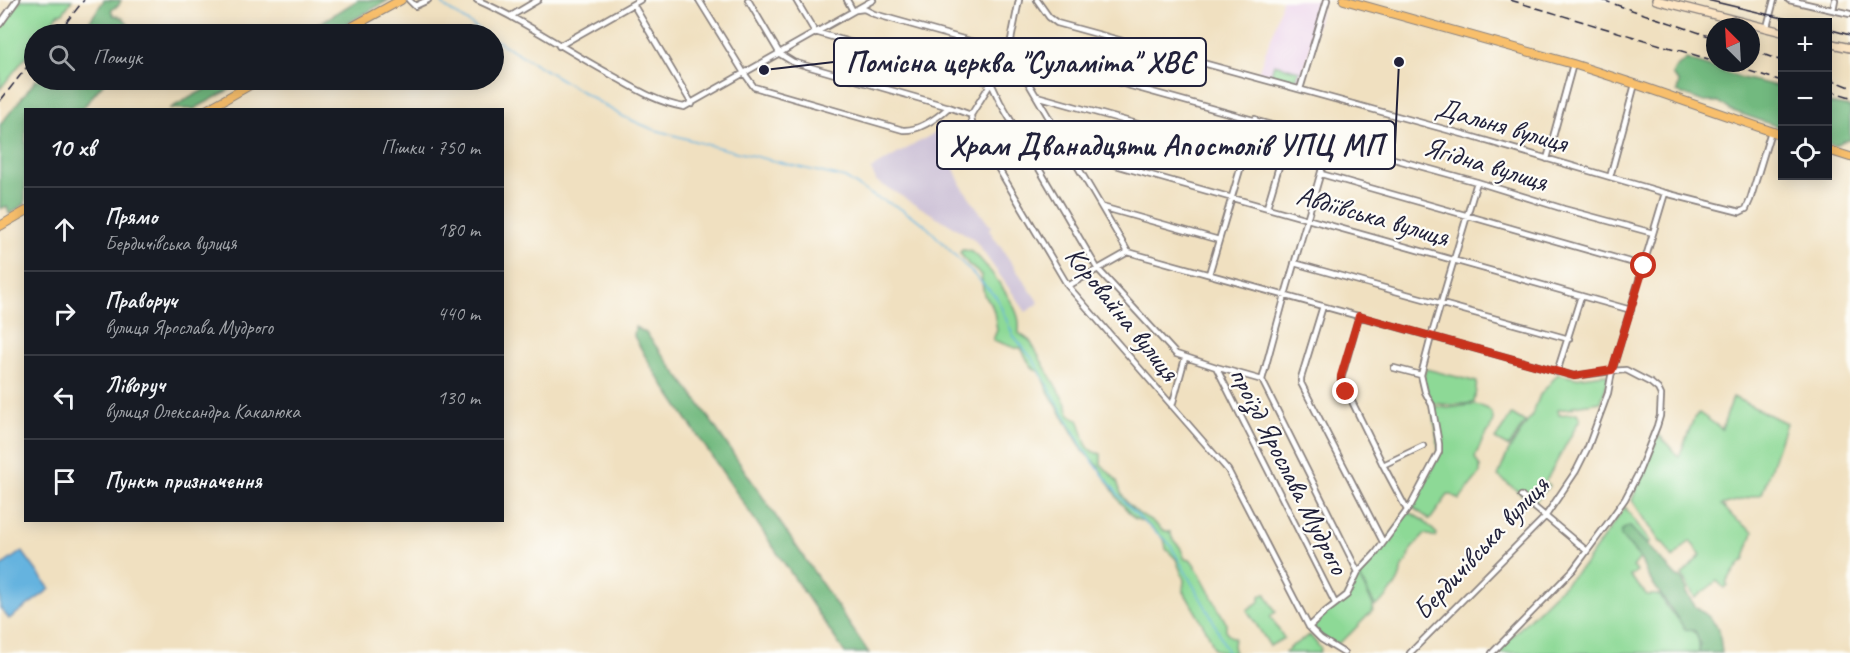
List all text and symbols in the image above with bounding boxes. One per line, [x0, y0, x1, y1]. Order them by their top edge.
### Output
north arrow [1706, 18, 1760, 72]
map controls [1778, 18, 1832, 180]
button: + [1778, 18, 1832, 72]
search box [24, 24, 504, 90]
callout: Помісна церква "Суламіта" ХВЄ [834, 38, 1206, 86]
icon: search [45, 41, 78, 74]
text: Пошук [93, 43, 142, 71]
text: Помісна церква "Суламіта" ХВЄ [846, 43, 1198, 81]
button: − [1778, 72, 1832, 126]
street label: Дальня вулиця [1432, 89, 1574, 160]
callout: Храм Дванадцяти Апостолів УПЦ МП [937, 121, 1395, 169]
text: Храм Дванадцяти Апостолів УПЦ МП [949, 126, 1389, 164]
button: locate [1778, 126, 1832, 180]
street label: Ягідна вулиця [1420, 128, 1553, 199]
text: 10 хв [48, 131, 95, 164]
text: Пішки · 750 m [381, 135, 480, 160]
street label: Авдіївська вулиця [1293, 177, 1454, 254]
text: Прямо [105, 203, 157, 231]
icon: ahead [48, 213, 81, 246]
text: 180 m [437, 217, 480, 242]
text: Бердичівська вулиця [105, 231, 237, 256]
street label: Коровайна вулиця [1058, 239, 1188, 388]
route start [1630, 252, 1656, 278]
text: Праворуч [105, 287, 177, 315]
icon: right [48, 297, 81, 330]
text: 440 m [437, 301, 480, 326]
text: вулиця Ярослава Мудрого [105, 315, 273, 340]
street label: проїзд Ярослава Мудрого [1221, 361, 1358, 582]
text: Ліворуч [105, 371, 165, 399]
route end [1332, 378, 1358, 404]
icon: left [48, 381, 81, 414]
text: 130 m [437, 385, 480, 410]
text: вулиця Олександра Какалюка [105, 399, 300, 424]
icon: arrive [48, 465, 81, 498]
text: Пункт призначення [105, 467, 262, 495]
street label: Бердичівська вулиця [1405, 467, 1557, 627]

